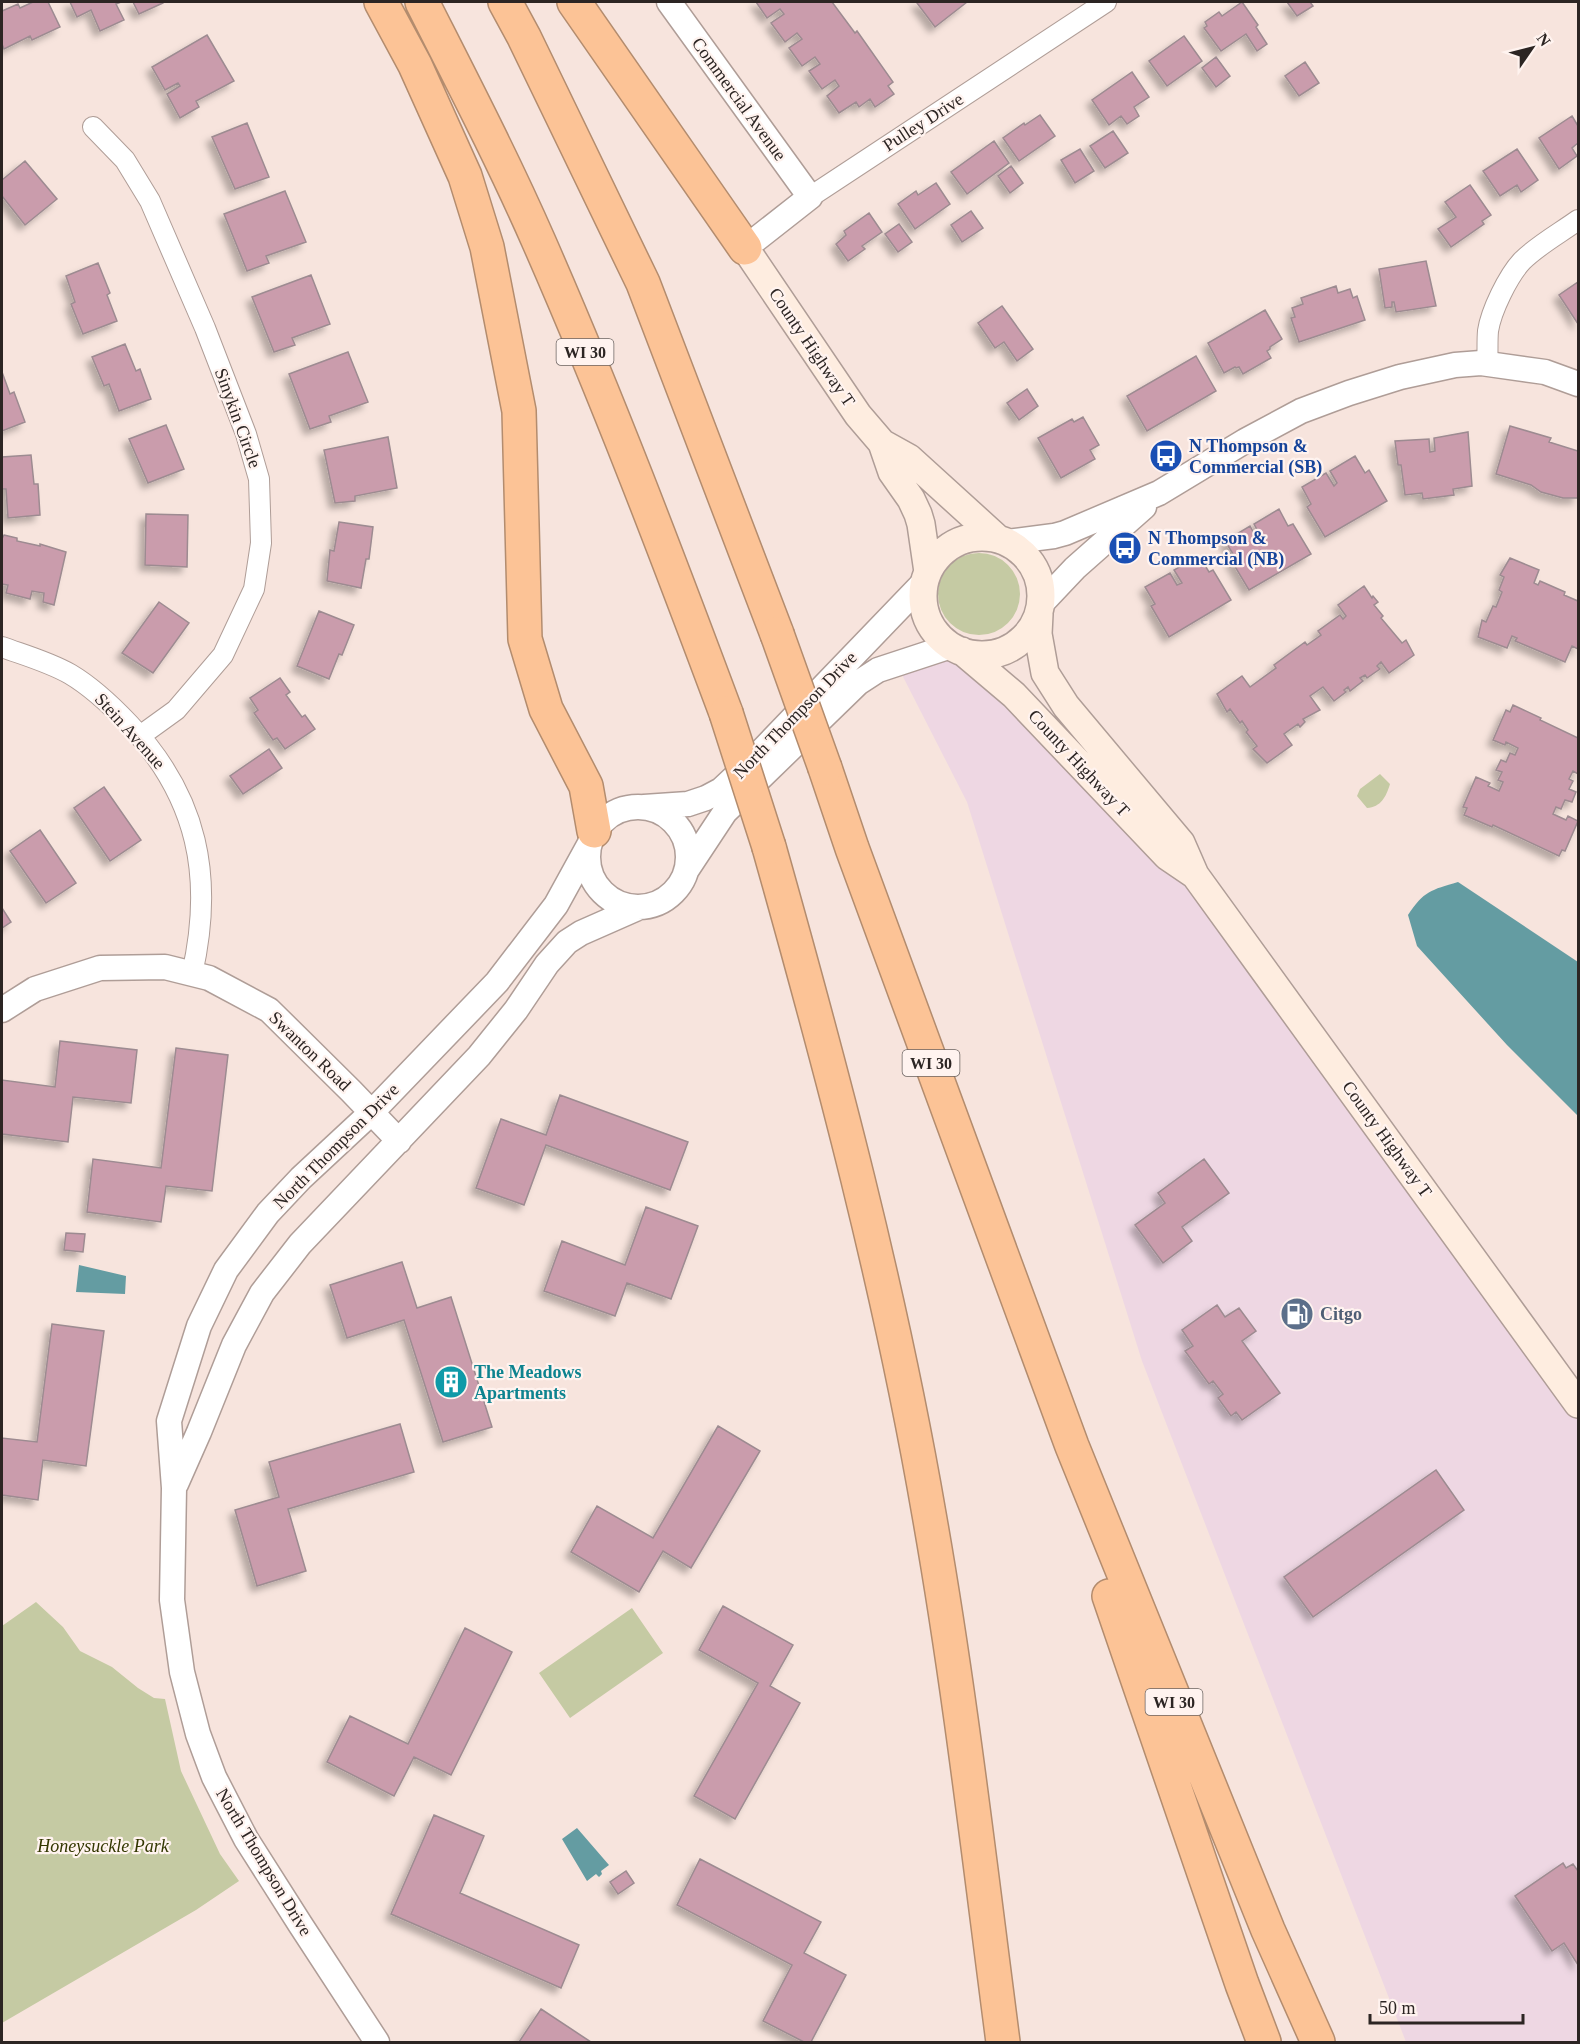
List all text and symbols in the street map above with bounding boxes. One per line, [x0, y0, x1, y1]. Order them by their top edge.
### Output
north arrow [1502, 18, 1562, 78]
text: N [1534, 30, 1554, 50]
street label: Commercial Avenue [688, 34, 790, 164]
street label: Pulley Drive [879, 89, 967, 155]
street label: County Highway T [765, 284, 859, 410]
road number: WI 30 [556, 339, 614, 365]
street label: Sinykin Circle [211, 365, 265, 471]
place label: N Thompson & Commercial (SB) [1189, 436, 1322, 478]
bus stop icon: N Thompson & Commercial (SB) [1148, 438, 1184, 474]
place label: N Thompson & Commercial (NB) [1148, 528, 1284, 570]
bus stop icon: N Thompson & Commercial (NB) [1107, 530, 1143, 566]
street label: North Thompson Drive [729, 647, 861, 783]
street label: Stein Avenue [91, 689, 169, 773]
street label: County Highway T [1024, 705, 1134, 821]
street label: Swanton Road [265, 1007, 355, 1095]
road number: WI 30 [902, 1050, 960, 1076]
street label: County Highway T [1338, 1077, 1436, 1201]
street label: North Thompson Drive [269, 1079, 403, 1213]
fuel station icon: Citgo [1279, 1296, 1315, 1332]
place label: Citgo [1320, 1304, 1362, 1324]
place label: The Meadows Apartments [474, 1362, 582, 1403]
building icon: The Meadows Apartments [433, 1364, 469, 1400]
road number: WI 30 [1146, 1689, 1202, 1715]
street label: North Thompson Drive [212, 1785, 316, 1939]
park label: Honeysuckle Park [36, 1836, 170, 1856]
scale bar [1370, 1987, 1523, 2025]
text: 50 m [1379, 1998, 1416, 2018]

